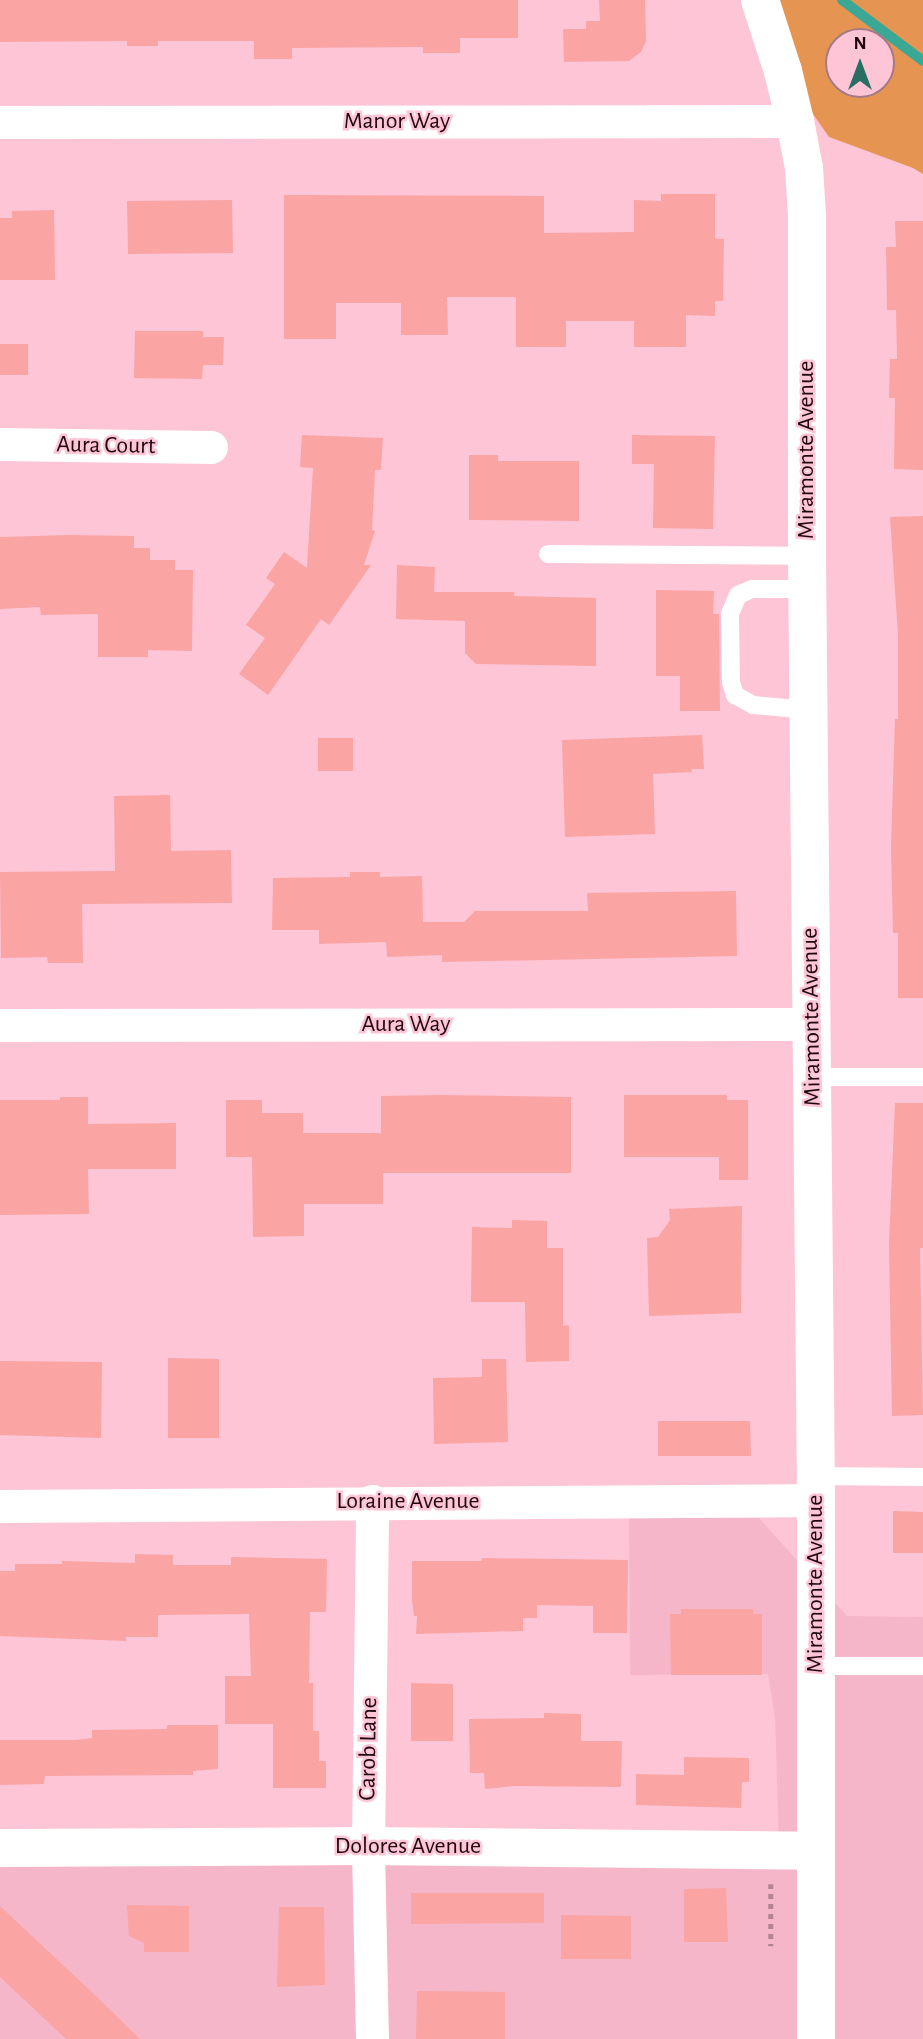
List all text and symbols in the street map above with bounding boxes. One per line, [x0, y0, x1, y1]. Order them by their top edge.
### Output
north arrow [825, 28, 895, 98]
text: N [853, 34, 867, 53]
street label: Manor Way [344, 108, 450, 136]
street label: Miramonte Avenue [793, 361, 821, 539]
street label: Aura Court [56, 431, 156, 461]
street label: Miramonte Avenue [796, 927, 828, 1107]
street label: Aura Way [361, 1011, 451, 1039]
street label: Loraine Avenue [337, 1488, 479, 1516]
street label: Miramonte Avenue [802, 1495, 830, 1673]
street label: Carob Lane [354, 1697, 384, 1801]
street label: Dolores Avenue [335, 1833, 481, 1861]

